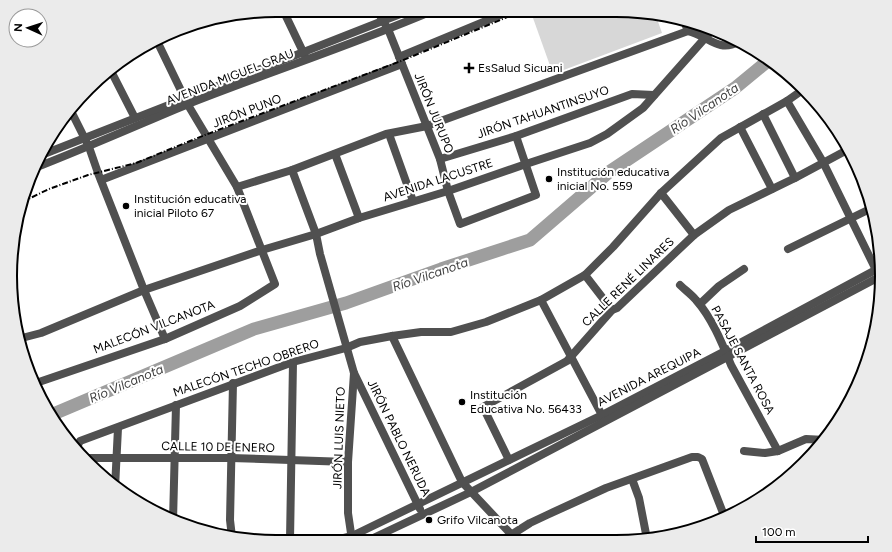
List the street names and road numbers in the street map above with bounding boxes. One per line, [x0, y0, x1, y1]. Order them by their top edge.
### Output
street label: AVENIDA MIGUEL GRAU [164, 46, 296, 108]
street label: JIRÓN JURUPO [412, 71, 456, 155]
street label: JIRÓN TAHUANTINSUYO [475, 83, 611, 141]
street label: JIRÓN PUNO [211, 91, 283, 131]
street label: AVENIDA LACUSTRE [381, 156, 495, 204]
street label: CALLE RENÉ LINARES [579, 235, 677, 329]
street label: MALECÓN VILCANOTA [91, 297, 217, 357]
street label: PASAJE SANTA ROSA [708, 303, 778, 417]
street label: MALECÓN TECHO OBRERO [171, 336, 321, 400]
street label: AVENIDA AREQUIPA [595, 345, 703, 409]
street label: JIRÓN PABLO NERUDA [365, 377, 433, 499]
street label: JIRÓN LUIS NIETO [330, 387, 348, 489]
street label: CALLE 10 DE ENERO [161, 439, 275, 455]

